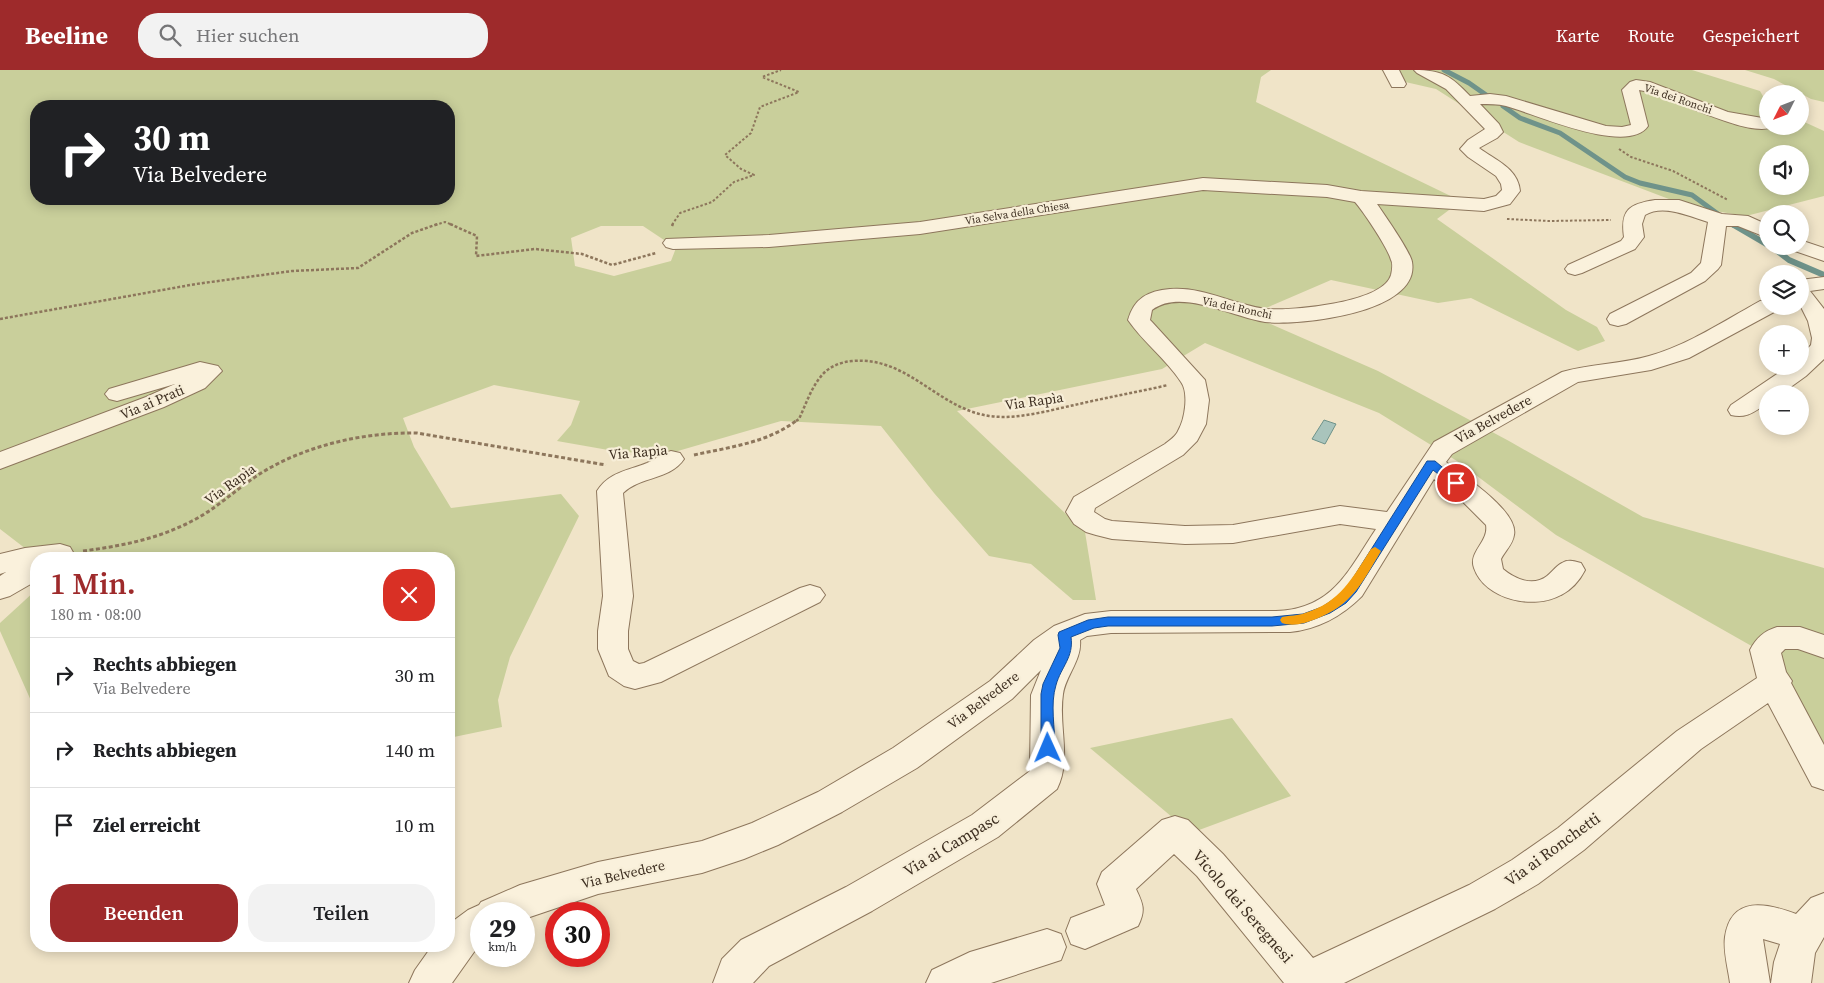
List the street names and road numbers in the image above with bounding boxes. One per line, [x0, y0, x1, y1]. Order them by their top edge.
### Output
street label: Via dei Ronchi [1642, 80, 1714, 118]
street label: Via Selva della Chiesa [964, 197, 1071, 229]
street label: Via dei Ronchi [1201, 293, 1273, 323]
street label: Via ai Prati [117, 380, 187, 424]
street label: Via Rapìa [1003, 387, 1065, 415]
street label: Via Belvedere [1451, 390, 1535, 448]
street label: Via Rapìa [608, 439, 669, 465]
street label: Via Rapìa [200, 458, 260, 509]
street label: Via Belvedere [943, 666, 1023, 734]
street label: Via ai Campasc [899, 807, 1003, 881]
street label: Via ai Ronchetti [1500, 807, 1604, 891]
street label: Vicolo dei Seregnesi [1188, 845, 1299, 968]
street label: Via Belvedere [579, 855, 667, 893]

